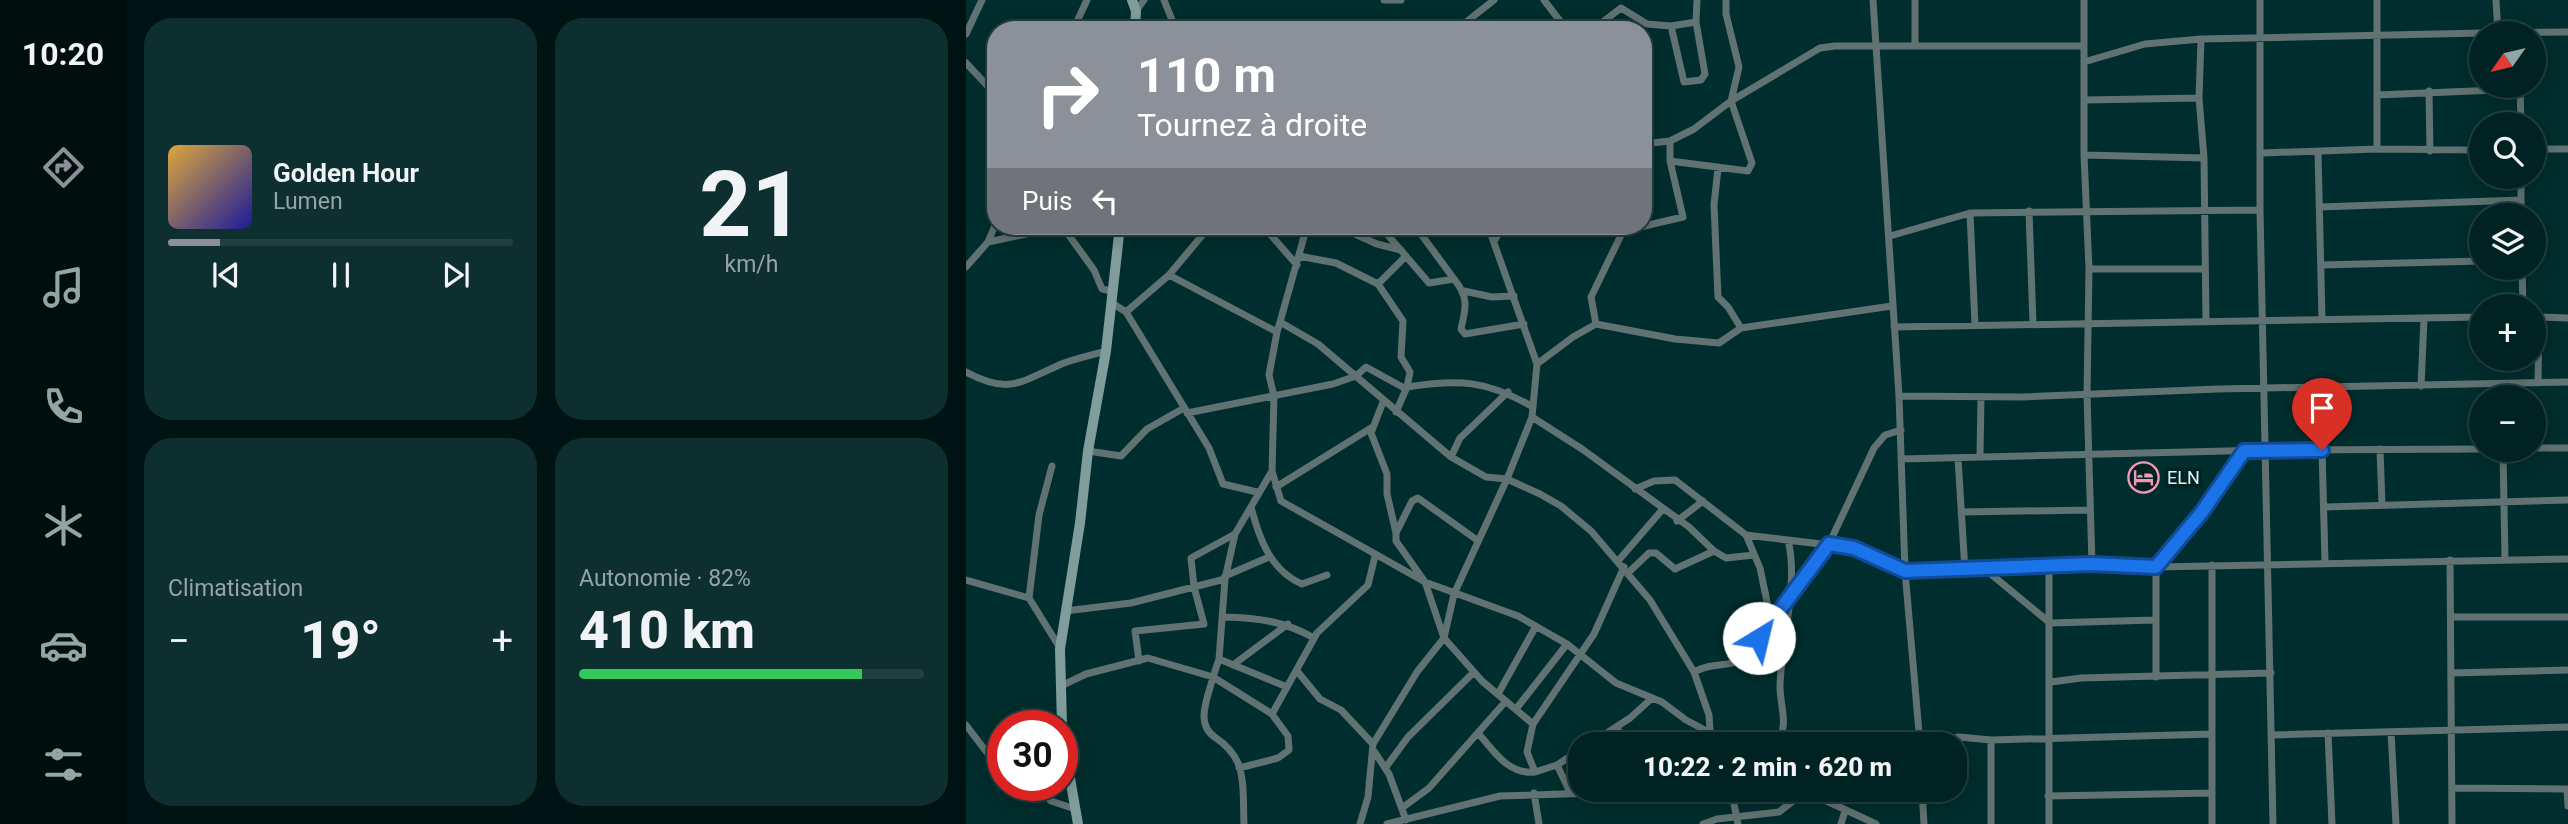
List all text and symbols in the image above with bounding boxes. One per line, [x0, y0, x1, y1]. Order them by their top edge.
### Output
north arrow [2469, 21, 2546, 98]
map controls [2469, 21, 2546, 462]
text: 10:20 [22, 35, 104, 73]
text: 110 m [1137, 47, 1276, 104]
icon: right [1022, 49, 1113, 140]
text: Tournez à droite [1137, 106, 1367, 144]
button: search [2469, 112, 2546, 189]
icon: directions [39, 143, 88, 192]
text: 21 [699, 152, 804, 258]
text: Golden Hour [273, 158, 419, 188]
icon: left [1086, 182, 1124, 220]
text: Puis [1022, 186, 1072, 216]
text: Lumen [273, 188, 343, 215]
button: layers [2469, 203, 2546, 280]
text: km/h [725, 251, 779, 278]
icon: previous [207, 256, 245, 294]
icon: pause [322, 256, 360, 294]
icon: next [437, 256, 475, 294]
icon: music [39, 263, 88, 312]
button: + [2469, 294, 2546, 371]
pin [2292, 378, 2352, 450]
icon: phone [39, 382, 88, 431]
button: − [2469, 385, 2546, 462]
icon: arrive [2303, 389, 2341, 427]
hotel icon: ELN [2127, 460, 2161, 494]
place label: ELN [2167, 467, 2200, 488]
icon: climate [39, 501, 88, 550]
text: Autonomie · 82% [579, 565, 751, 592]
text: Climatisation [168, 575, 303, 602]
text: 410 km [579, 600, 755, 661]
position arrow [1722, 601, 1796, 675]
text: 19° [300, 610, 381, 671]
text: − [168, 619, 190, 663]
text: + [491, 619, 513, 663]
icon: car [39, 621, 88, 670]
speed limit sign: 30 [987, 710, 1078, 801]
icon: filters [39, 740, 88, 789]
text: 10:22 · 2 min · 620 m [1643, 752, 1892, 782]

